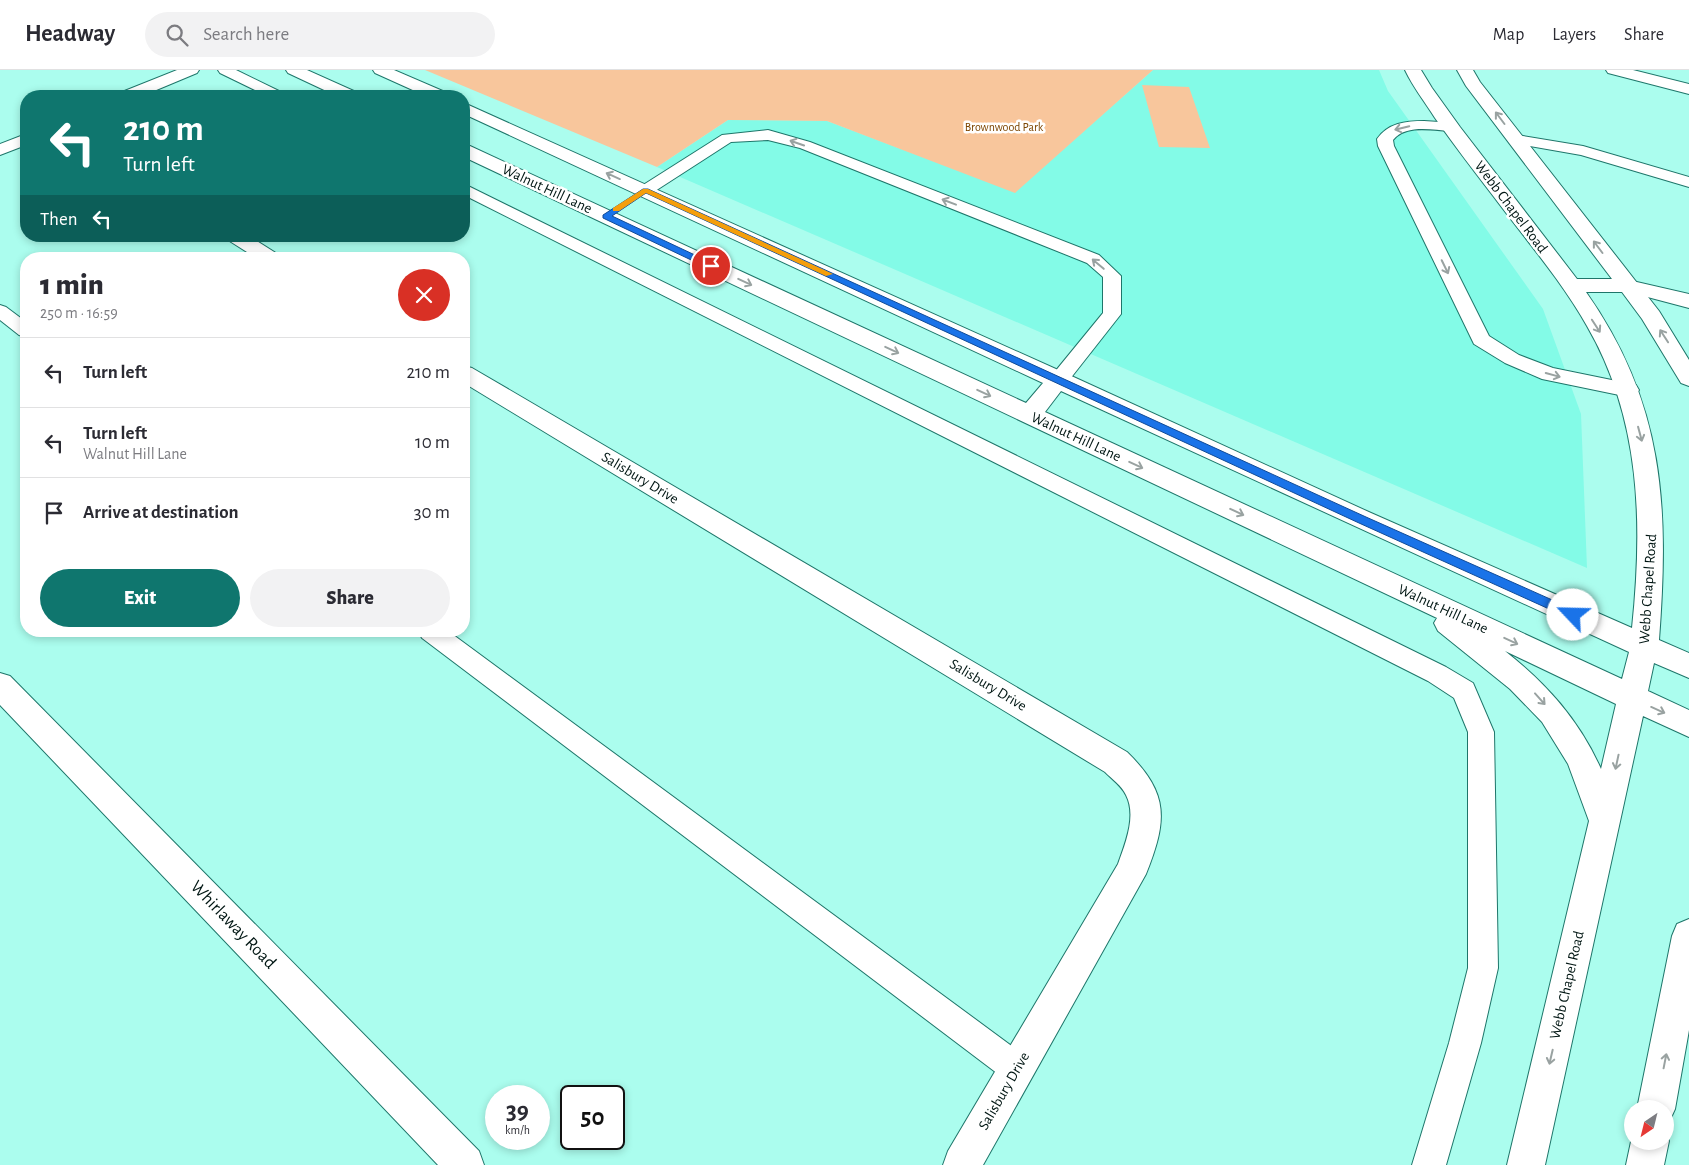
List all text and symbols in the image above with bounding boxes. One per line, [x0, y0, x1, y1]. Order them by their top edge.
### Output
search box [145, 12, 495, 57]
icon: search [163, 21, 191, 49]
text: Headway [25, 22, 115, 46]
text: Search here [203, 25, 289, 44]
text: Map [1493, 26, 1524, 44]
text: Layers [1552, 26, 1596, 44]
text: Share [1624, 26, 1664, 44]
icon: left [40, 110, 105, 175]
one-way arrow [1495, 111, 1505, 125]
text: 210 m [123, 112, 204, 147]
park label: Brownwood Park [965, 121, 1044, 133]
one-way arrow [1394, 124, 1410, 134]
one-way arrow [790, 138, 805, 147]
text: Turn left [123, 153, 195, 175]
street label: Webb Chapel Road [1472, 158, 1550, 256]
street label: Walnut Hill Lane [500, 162, 594, 216]
one-way arrow [606, 170, 621, 180]
one-way arrow [941, 197, 957, 206]
icon: left [88, 205, 116, 233]
text: Then [40, 210, 78, 229]
one-way arrow [1593, 241, 1604, 254]
pin [690, 245, 732, 287]
icon: arrive [697, 252, 725, 280]
one-way arrow [1092, 258, 1105, 269]
one-way arrow [1441, 259, 1450, 274]
button: close [398, 269, 450, 321]
text: 1 min [40, 270, 104, 300]
one-way arrow [737, 277, 752, 287]
text: 250 m · 16:59 [40, 305, 118, 321]
one-way arrow [1591, 319, 1602, 333]
one-way arrow [1659, 330, 1669, 344]
one-way arrow [884, 346, 899, 356]
icon: left [40, 359, 68, 387]
text: Turn left [83, 363, 147, 382]
text: 210 m [406, 363, 450, 382]
one-way arrow [1545, 370, 1561, 380]
one-way arrow [976, 389, 991, 399]
street label: Walnut Hill Lane [1029, 410, 1123, 464]
text: Turn left [83, 424, 147, 443]
one-way arrow [1636, 425, 1646, 441]
icon: left [40, 429, 68, 457]
text: 10 m [415, 433, 450, 452]
text: Walnut Hill Lane [83, 446, 187, 462]
street label: Salisbury Drive [599, 449, 681, 507]
one-way arrow [1129, 460, 1144, 470]
icon: arrive [40, 499, 68, 527]
text: Arrive at destination [83, 503, 239, 522]
text: 30 m [414, 503, 450, 522]
one-way arrow [1230, 508, 1245, 518]
street label: Webb Chapel Road [1637, 533, 1659, 645]
button: Exit [40, 569, 240, 627]
button: Share [250, 569, 450, 627]
street label: Walnut Hill Lane [1396, 582, 1490, 636]
position arrow [1546, 588, 1598, 640]
one-way arrow [1503, 637, 1518, 646]
street label: Salisbury Drive [947, 656, 1029, 714]
one-way arrow [1534, 692, 1546, 705]
one-way arrow [1650, 705, 1665, 715]
one-way arrow [1612, 754, 1621, 770]
street label: Whirlaway Road [187, 878, 279, 972]
street label: Webb Chapel Road [1547, 929, 1587, 1041]
one-way arrow [1546, 1049, 1555, 1065]
street label: Salisbury Drive [976, 1050, 1032, 1132]
one-way arrow [1661, 1053, 1671, 1069]
speed limit sign: 50 [560, 1085, 625, 1150]
text: 39 [506, 1099, 529, 1124]
north arrow [1624, 1100, 1674, 1150]
map controls [1624, 1100, 1674, 1150]
text: km/h [505, 1124, 530, 1136]

